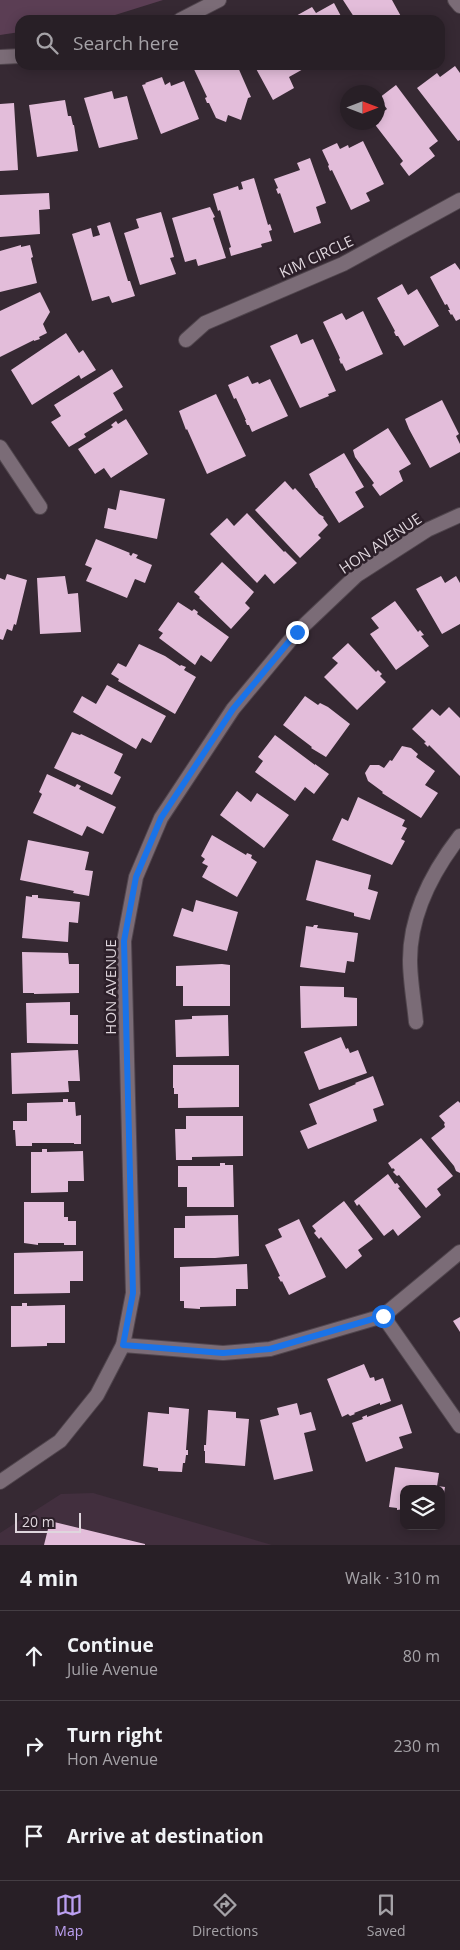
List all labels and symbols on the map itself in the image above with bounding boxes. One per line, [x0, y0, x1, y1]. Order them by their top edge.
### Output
north arrow [340, 85, 385, 130]
street label: KIM CIRCLE [276, 230, 356, 282]
street label: HON AVENUE [335, 508, 425, 578]
route end [286, 621, 309, 644]
street label: HON AVENUE [100, 939, 120, 1035]
route start [372, 1305, 395, 1328]
scale bar [15, 1510, 81, 1533]

